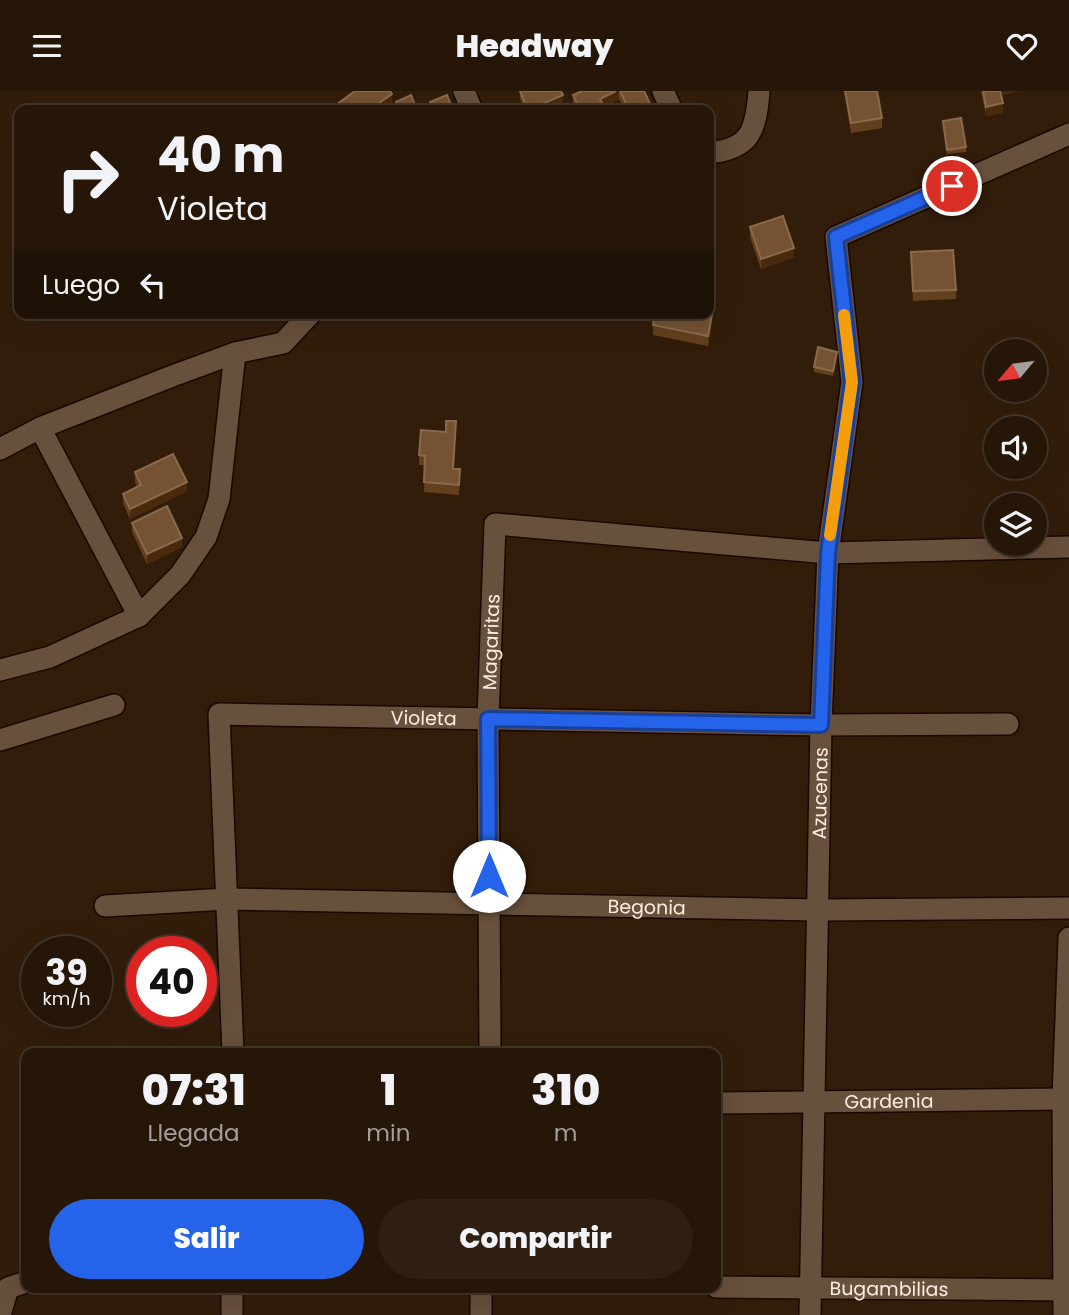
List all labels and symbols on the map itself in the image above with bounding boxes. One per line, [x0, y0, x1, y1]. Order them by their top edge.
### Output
pin [922, 156, 982, 216]
north arrow [984, 339, 1046, 403]
street label: Magaritas [476, 593, 506, 691]
street label: Violeta [390, 704, 457, 732]
street label: Azucenas [806, 747, 835, 839]
position arrow [452, 839, 526, 913]
street label: Begonia [607, 893, 686, 922]
speed limit sign: 40 [126, 936, 217, 1027]
street label: Gardenia [844, 1087, 934, 1116]
street label: Bugambilias [829, 1275, 949, 1303]

